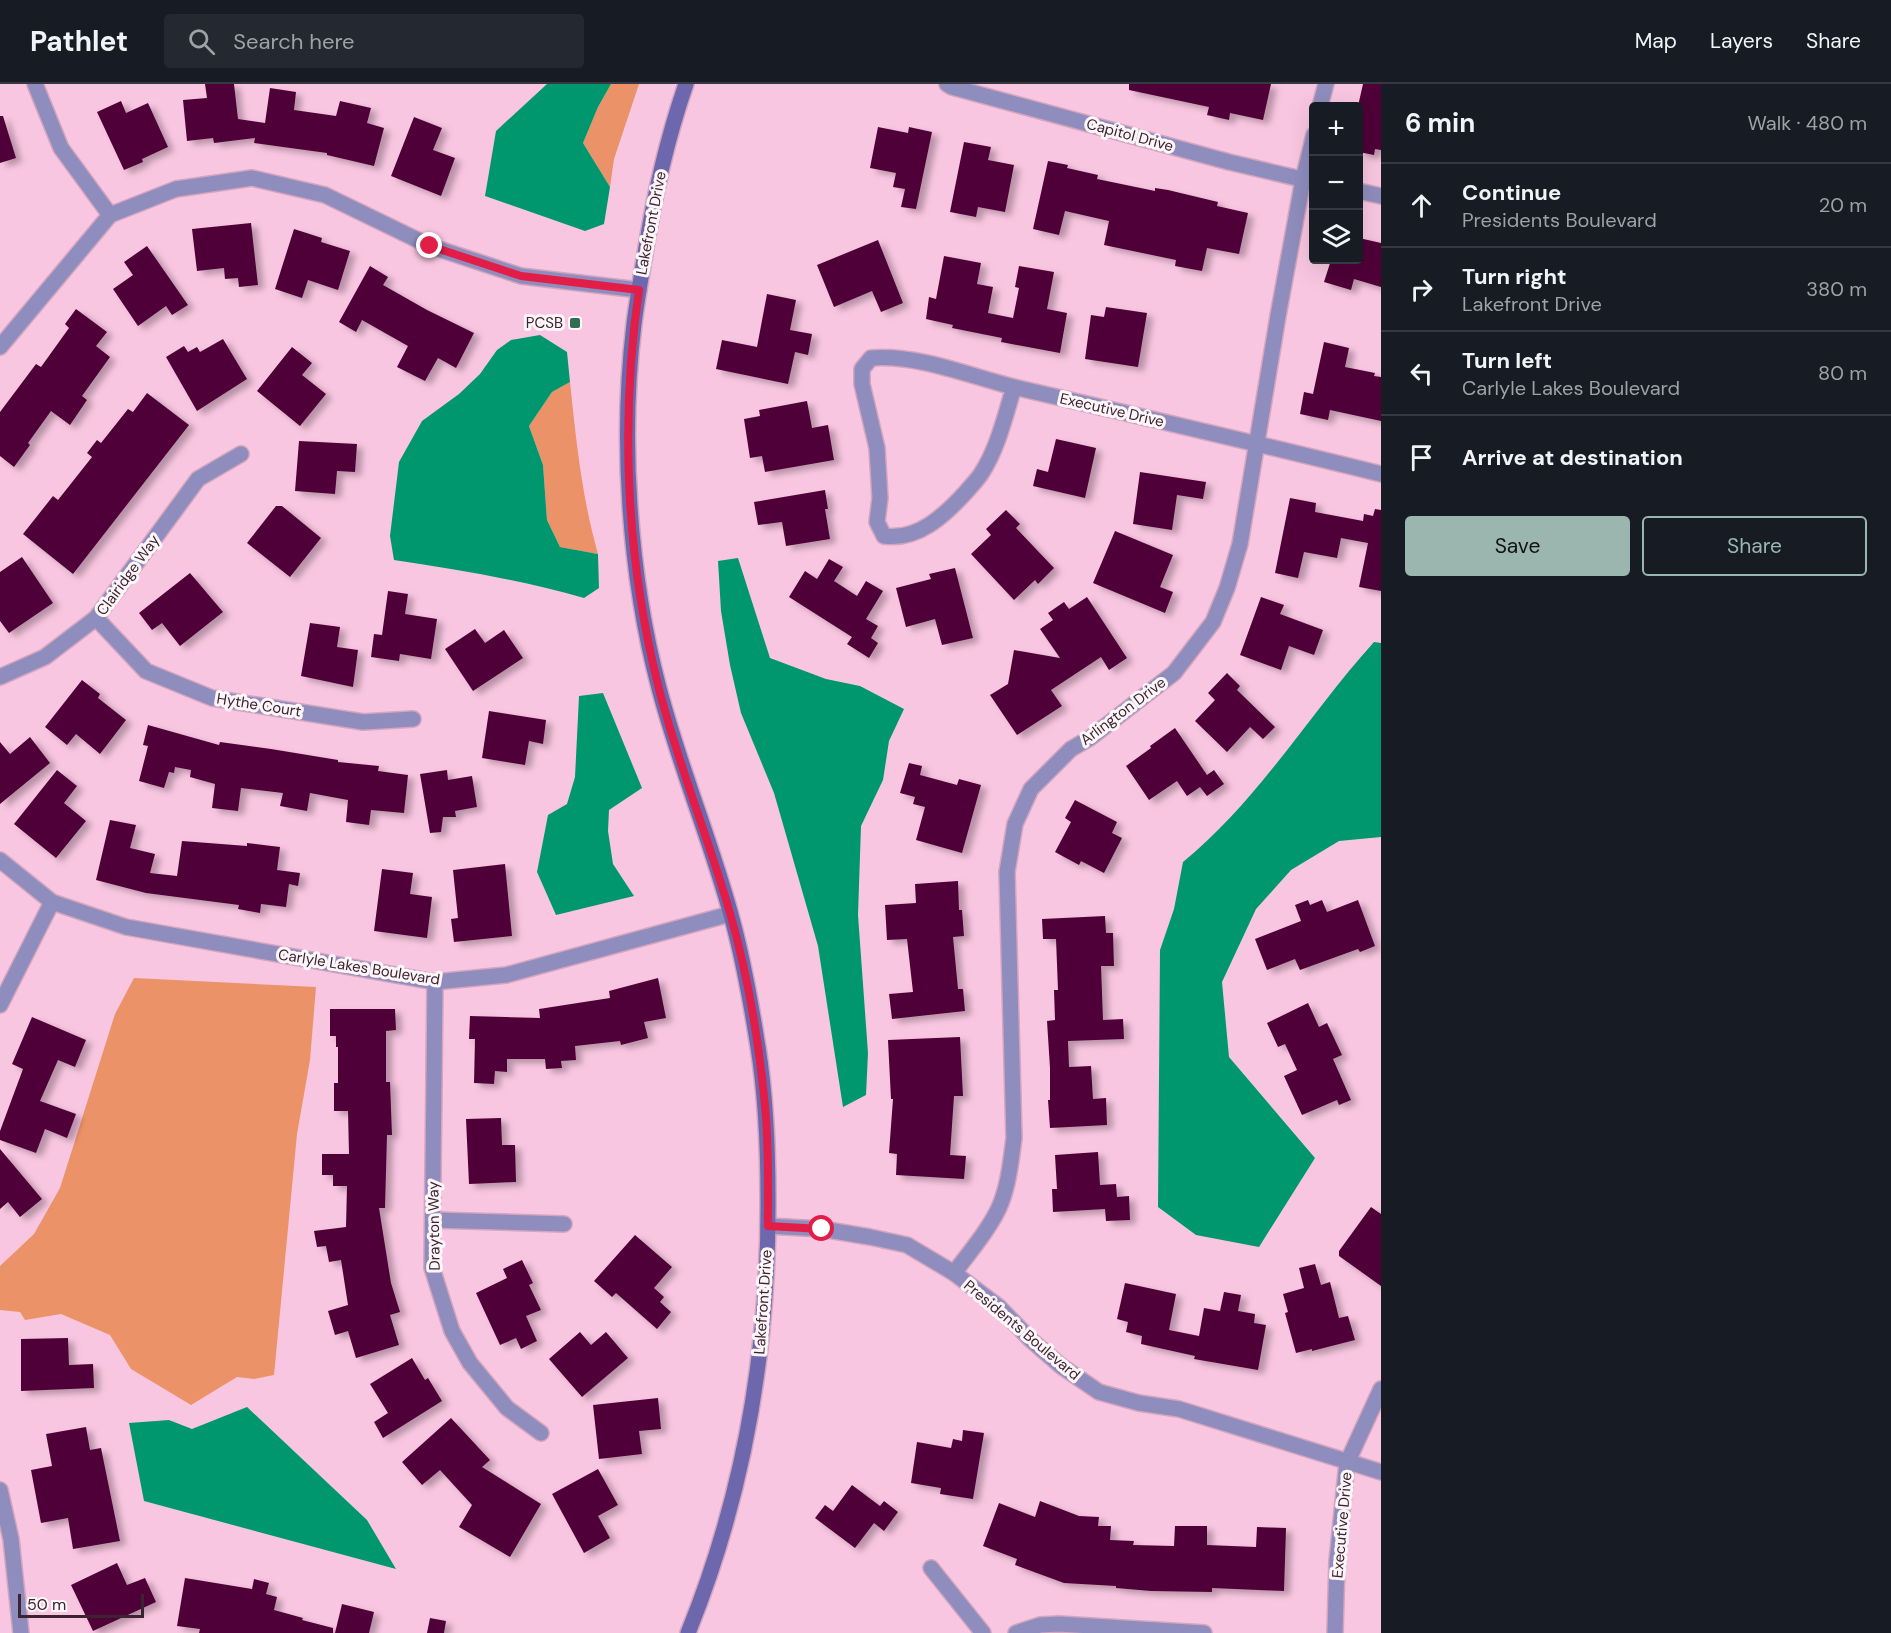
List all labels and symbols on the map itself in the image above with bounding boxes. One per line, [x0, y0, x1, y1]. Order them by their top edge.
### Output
street label: Capitol Drive [1084, 114, 1176, 156]
street label: Lakefront Drive [631, 170, 671, 276]
route end [416, 232, 442, 258]
place label: PCSB [526, 313, 563, 333]
marker: PCSB [568, 316, 582, 330]
street label: Executive Drive [1058, 388, 1166, 432]
street label: Clairidge Way [92, 530, 164, 619]
street label: Arlington Drive [1076, 672, 1170, 750]
street label: Hythe Court [215, 688, 303, 722]
street label: Carlyle Lakes Boulevard [277, 944, 441, 990]
street label: Drayton Way [423, 1180, 445, 1271]
route start [808, 1215, 834, 1241]
street label: Lakefront Drive [749, 1249, 777, 1355]
street label: Presidents Boulevard [960, 1275, 1084, 1385]
street label: Executive Drive [1327, 1471, 1357, 1579]
scale bar [18, 1591, 144, 1618]

